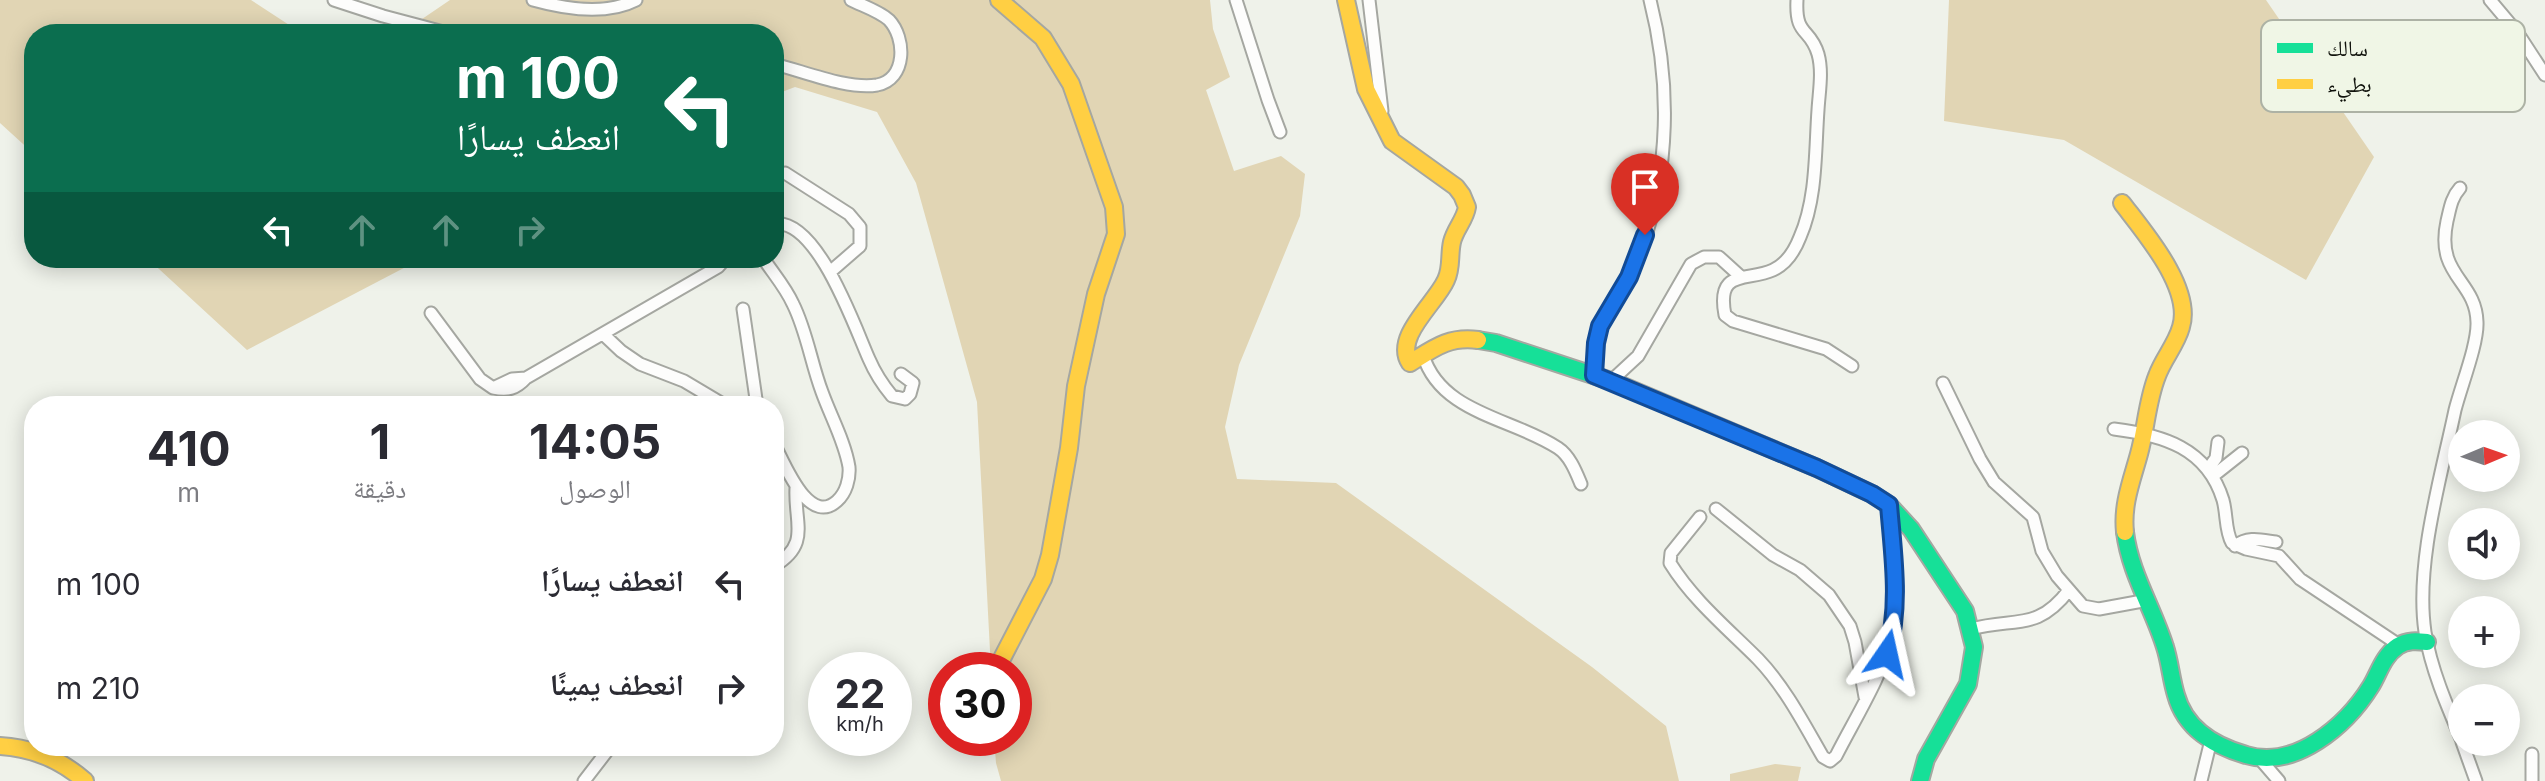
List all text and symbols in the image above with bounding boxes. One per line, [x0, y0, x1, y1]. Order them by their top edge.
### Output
legend [2261, 20, 2525, 112]
text: سالك [2327, 35, 2368, 61]
text: 100 m [456, 44, 620, 112]
icon: left [648, 56, 752, 160]
text: بطيء [2327, 71, 2372, 102]
text: انعطف يسارًا [457, 115, 620, 159]
pin [1611, 153, 1679, 235]
icon: arrive [1623, 165, 1667, 209]
icon: left [256, 208, 300, 252]
icon: ahead [340, 208, 384, 252]
icon: ahead [424, 208, 468, 252]
icon: right [508, 208, 552, 252]
text: 1 [369, 412, 390, 471]
text: 14:05 [529, 412, 661, 471]
text: 410 [147, 419, 231, 478]
north arrow [2448, 420, 2520, 492]
map controls [2448, 420, 2520, 756]
text: دقيقة [353, 473, 406, 504]
text: الوصول [559, 473, 631, 504]
text: m [177, 477, 200, 508]
button: sound [2448, 508, 2520, 580]
text: انعطف يسارًا [541, 562, 684, 598]
icon: left [708, 562, 752, 606]
text: 100 m [56, 566, 141, 602]
button: + [2448, 596, 2520, 668]
position arrow [1845, 612, 1929, 696]
speed limit sign: 30 [928, 652, 1032, 756]
text: انعطف يمينًا [550, 666, 684, 702]
icon: right [708, 666, 752, 710]
text: 22 [835, 669, 885, 718]
text: 210 m [56, 670, 140, 706]
button: − [2448, 684, 2520, 756]
text: km/h [836, 712, 884, 736]

